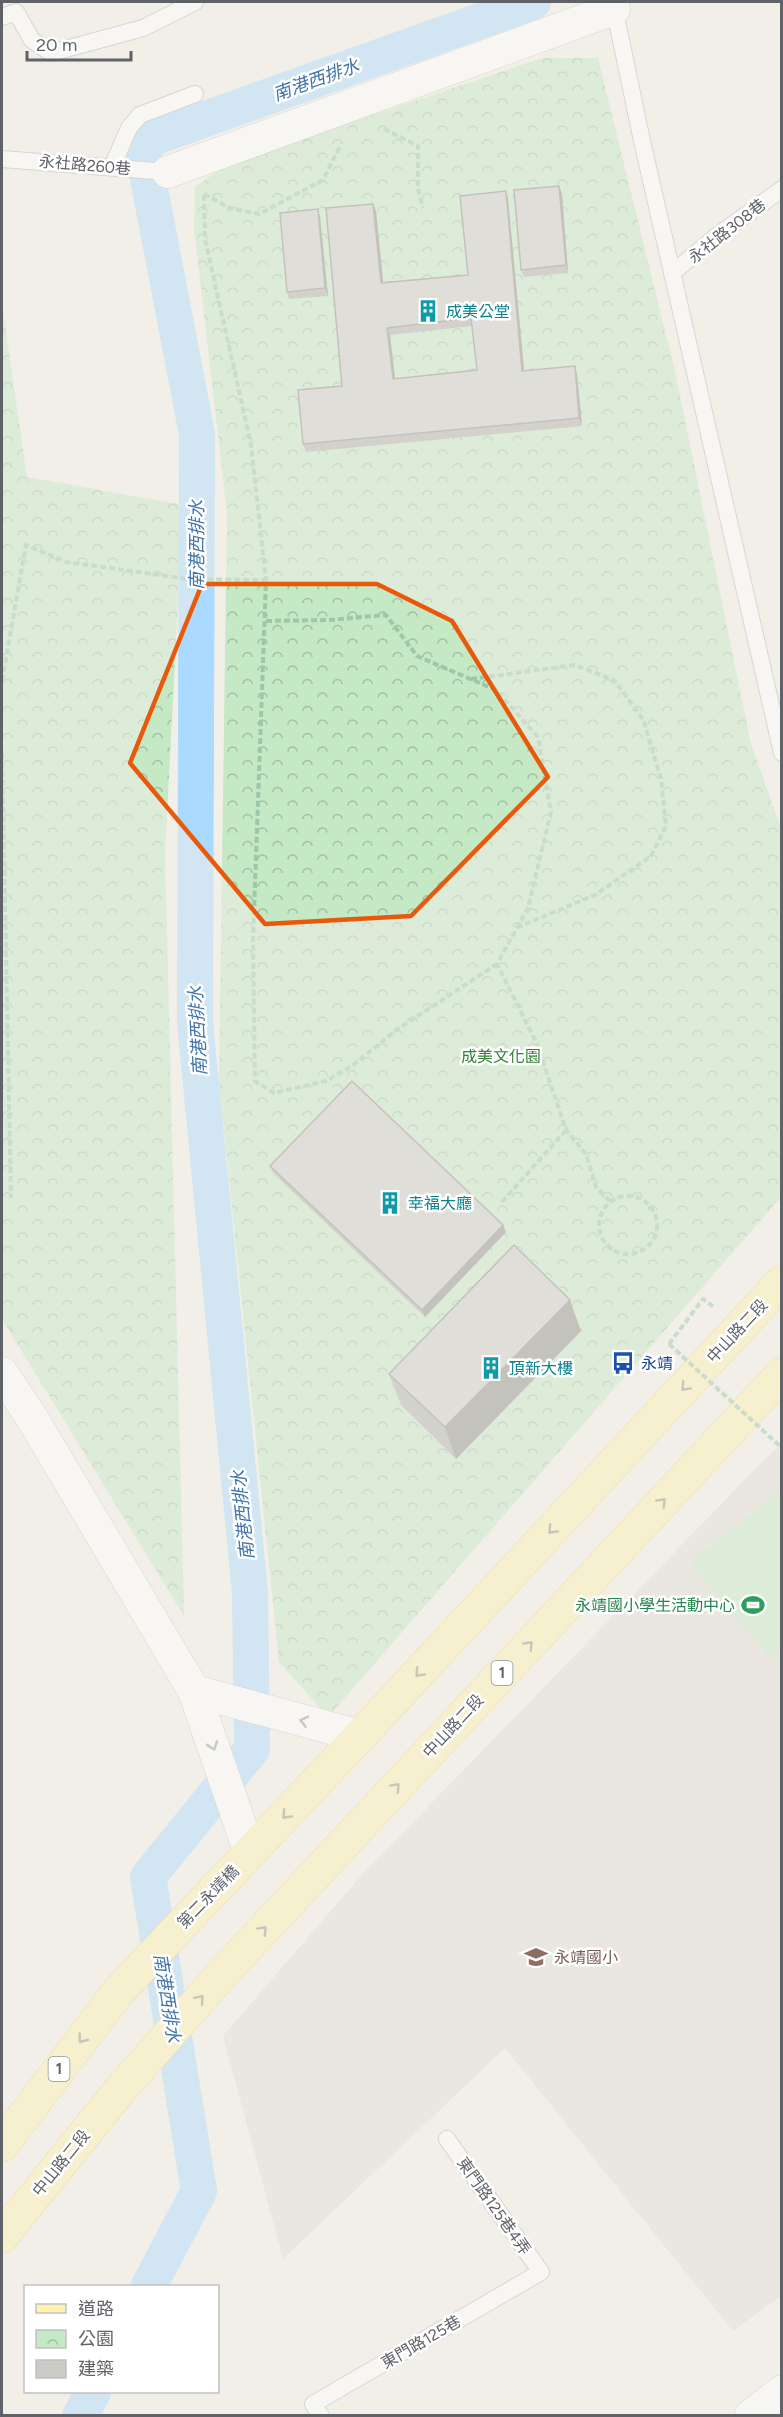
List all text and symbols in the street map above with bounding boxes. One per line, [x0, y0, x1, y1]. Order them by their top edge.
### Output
scale bar [27, 24, 130, 62]
text: 20 m [36, 34, 77, 56]
water label: 南港西排水 [270, 54, 363, 106]
street label: 永社路260巷 [38, 152, 132, 178]
street label: 永社路308巷 [685, 195, 769, 267]
building icon: 成美公堂 [415, 298, 441, 324]
place label: 成美公堂 [446, 302, 510, 321]
water label: 南港西排水 [186, 499, 208, 590]
water label: 南港西排水 [185, 984, 211, 1077]
park label: 成美文化園 [461, 1047, 541, 1066]
building icon: 幸福大廳 [377, 1190, 403, 1216]
place label: 幸福大廳 [408, 1194, 472, 1213]
street label: 中山路二段 [703, 1295, 771, 1367]
bus stop icon: 永靖 [610, 1350, 636, 1376]
place label: 永靖 [641, 1354, 673, 1373]
building icon: 頂新大樓 [478, 1355, 504, 1381]
place label: 頂新大樓 [509, 1359, 573, 1378]
one-way arrow [681, 1380, 692, 1391]
water label: 南港西排水 [227, 1468, 259, 1561]
one-way arrow [655, 1498, 666, 1509]
one-way arrow [548, 1523, 559, 1534]
sports icon: 永靖國小學生活動中心 [740, 1592, 766, 1618]
place label: 永靖國小學生活動中心 [575, 1596, 735, 1615]
one-way arrow [522, 1641, 533, 1651]
road number: 1 [492, 1661, 512, 1685]
one-way arrow [415, 1666, 426, 1676]
street label: 中山路二段 [419, 1690, 487, 1762]
one-way arrow [299, 1715, 309, 1728]
one-way arrow [206, 1740, 218, 1751]
one-way arrow [389, 1784, 400, 1794]
one-way arrow [282, 1808, 293, 1819]
street label: 第二永靖橋 [173, 1862, 243, 1932]
one-way arrow [256, 1926, 267, 1937]
school or university icon: 永靖國小 [523, 1944, 549, 1970]
place label: 永靖國小 [554, 1948, 618, 1967]
water label: 南港西排水 [149, 1952, 185, 2045]
one-way arrow [193, 1994, 204, 2005]
one-way arrow [78, 2033, 89, 2044]
road number: 1 [48, 2057, 70, 2081]
street label: 中山路二段 [28, 2126, 94, 2200]
street label: 東門路125巷4弄 [453, 2154, 535, 2258]
legend [24, 2285, 219, 2393]
text: 道路 [78, 2298, 114, 2320]
street label: 東門路125巷 [378, 2312, 464, 2372]
text: 公園 [78, 2328, 114, 2350]
text: 建築 [78, 2358, 114, 2380]

